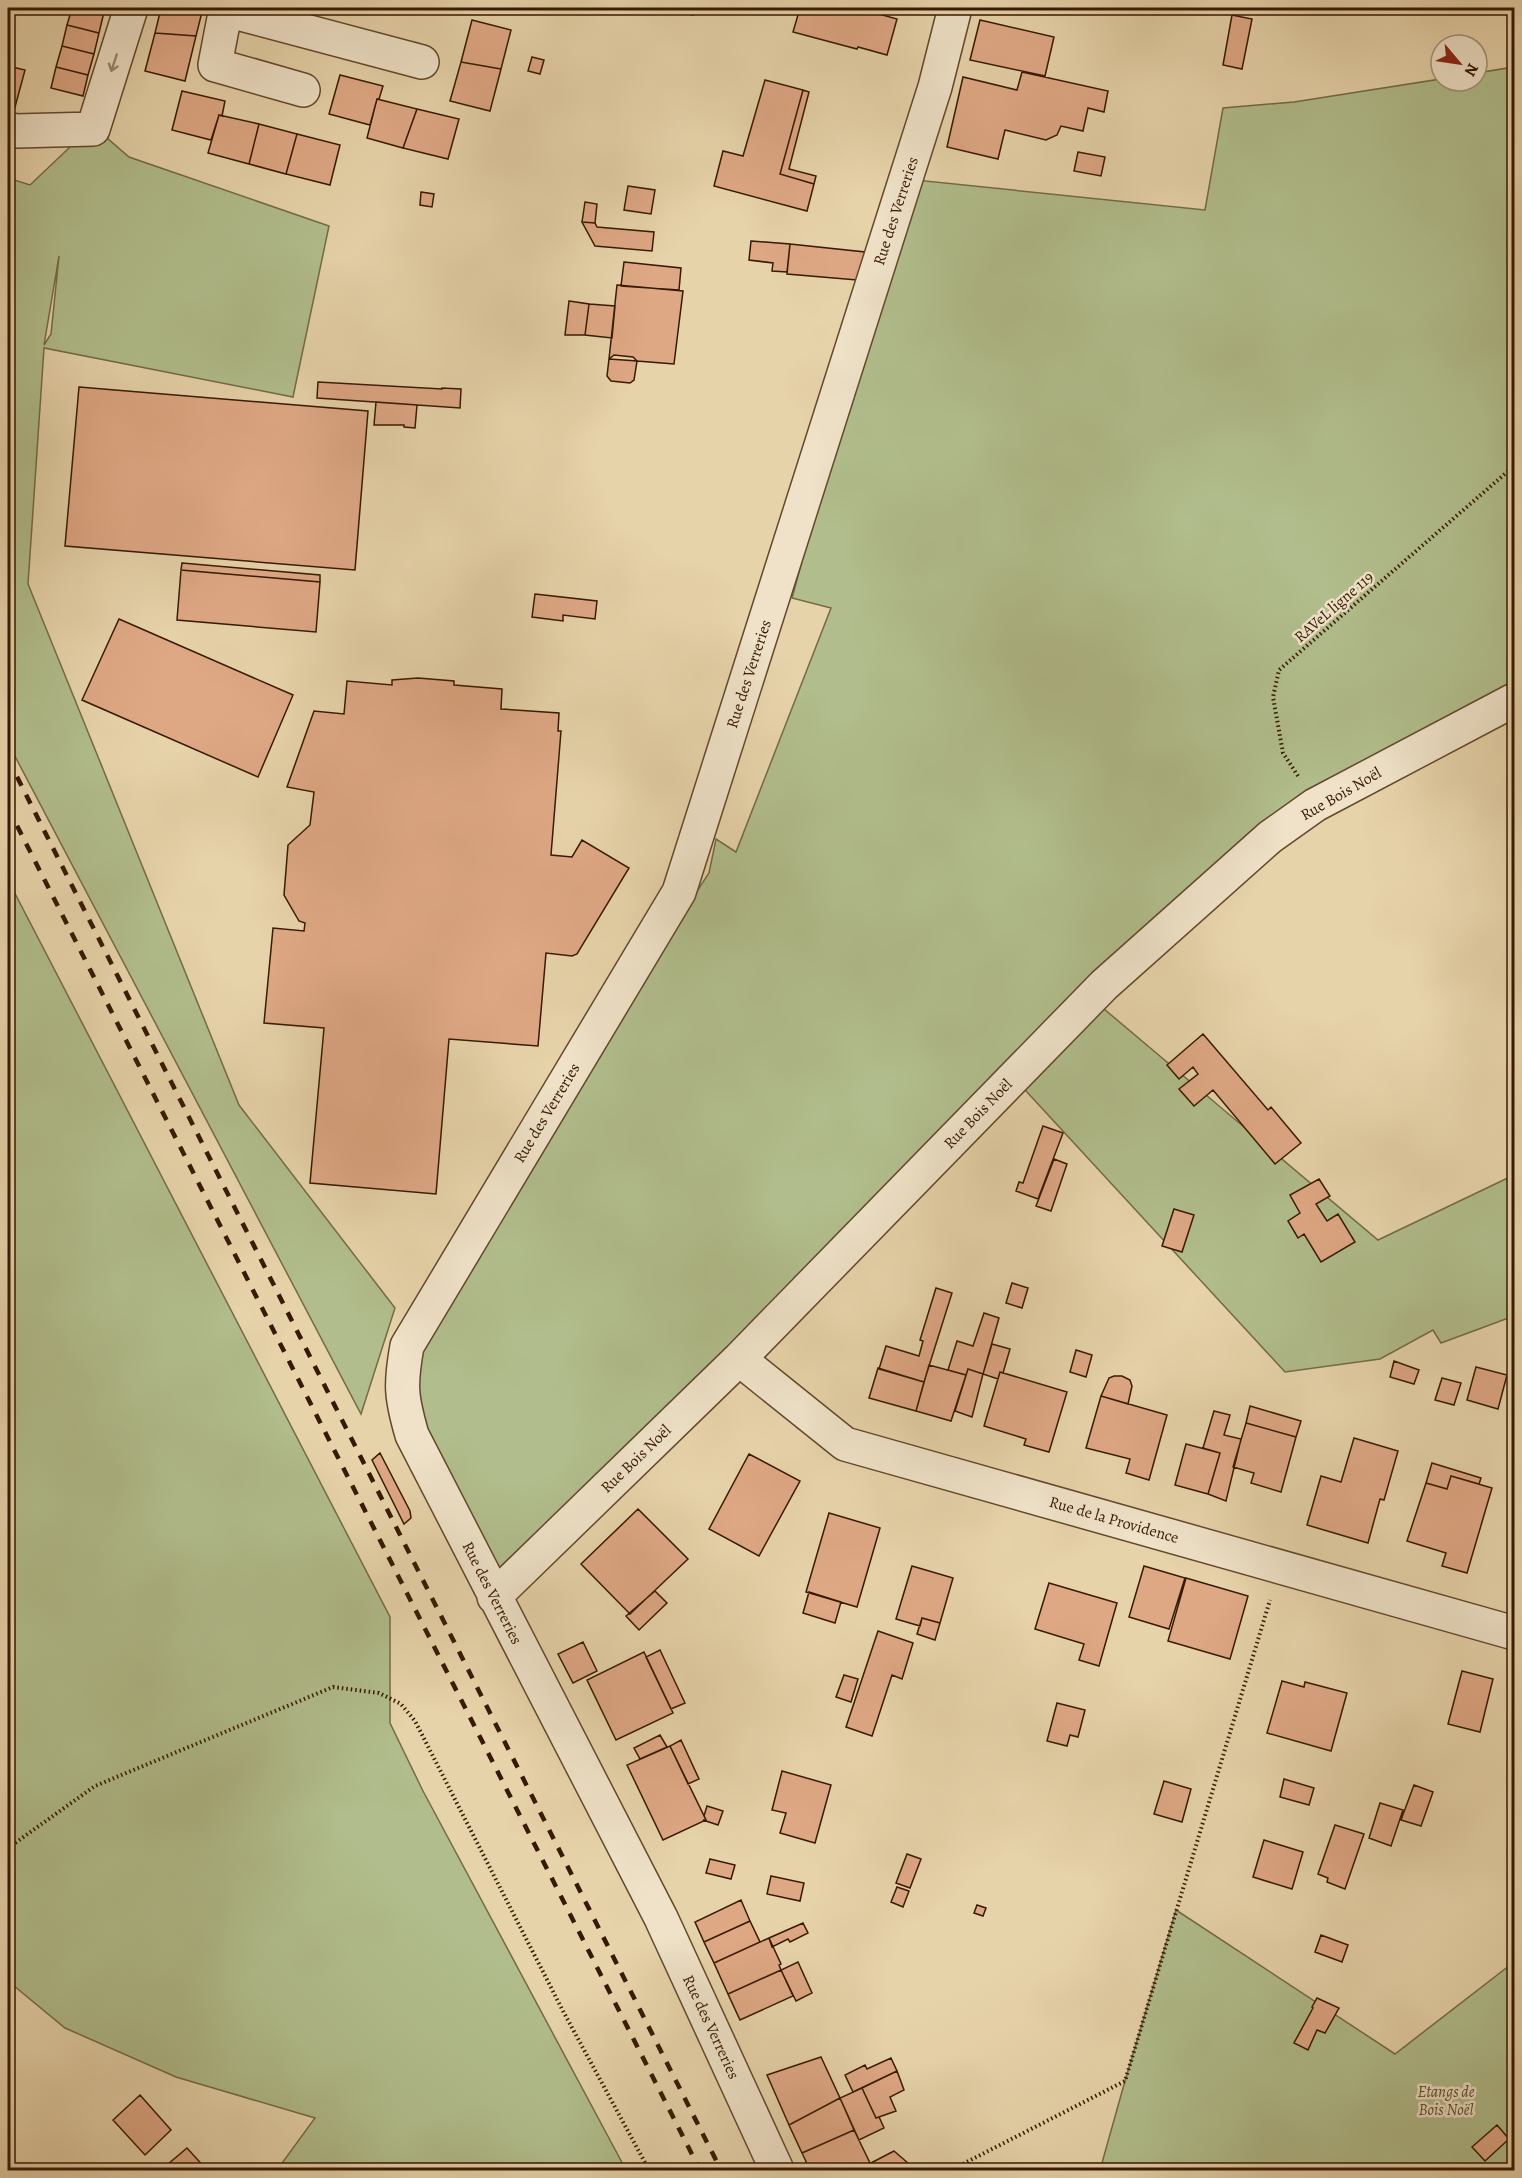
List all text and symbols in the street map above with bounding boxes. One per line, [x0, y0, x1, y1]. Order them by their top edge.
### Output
north arrow [1429, 33, 1489, 93]
one-way arrow [108, 53, 119, 72]
text: N [1459, 59, 1484, 81]
street label: Rue des Verreries [868, 154, 924, 268]
street label: RAVeL ligne 119 [1290, 566, 1378, 648]
street label: Rue des Verreries [721, 617, 777, 731]
street label: Rue Bois Noël [1297, 762, 1386, 826]
street label: Rue des Verreries [508, 1059, 586, 1167]
street label: Rue Bois Noël [939, 1074, 1017, 1154]
street label: Rue Bois Noël [596, 1420, 676, 1498]
street label: Rue de la Providence [1047, 1491, 1181, 1549]
street label: Rue des Verreries [457, 1538, 527, 1648]
street label: Rue des Verreries [677, 1971, 745, 2083]
park label: Etangs de Bois Noël [1418, 2081, 1475, 2121]

